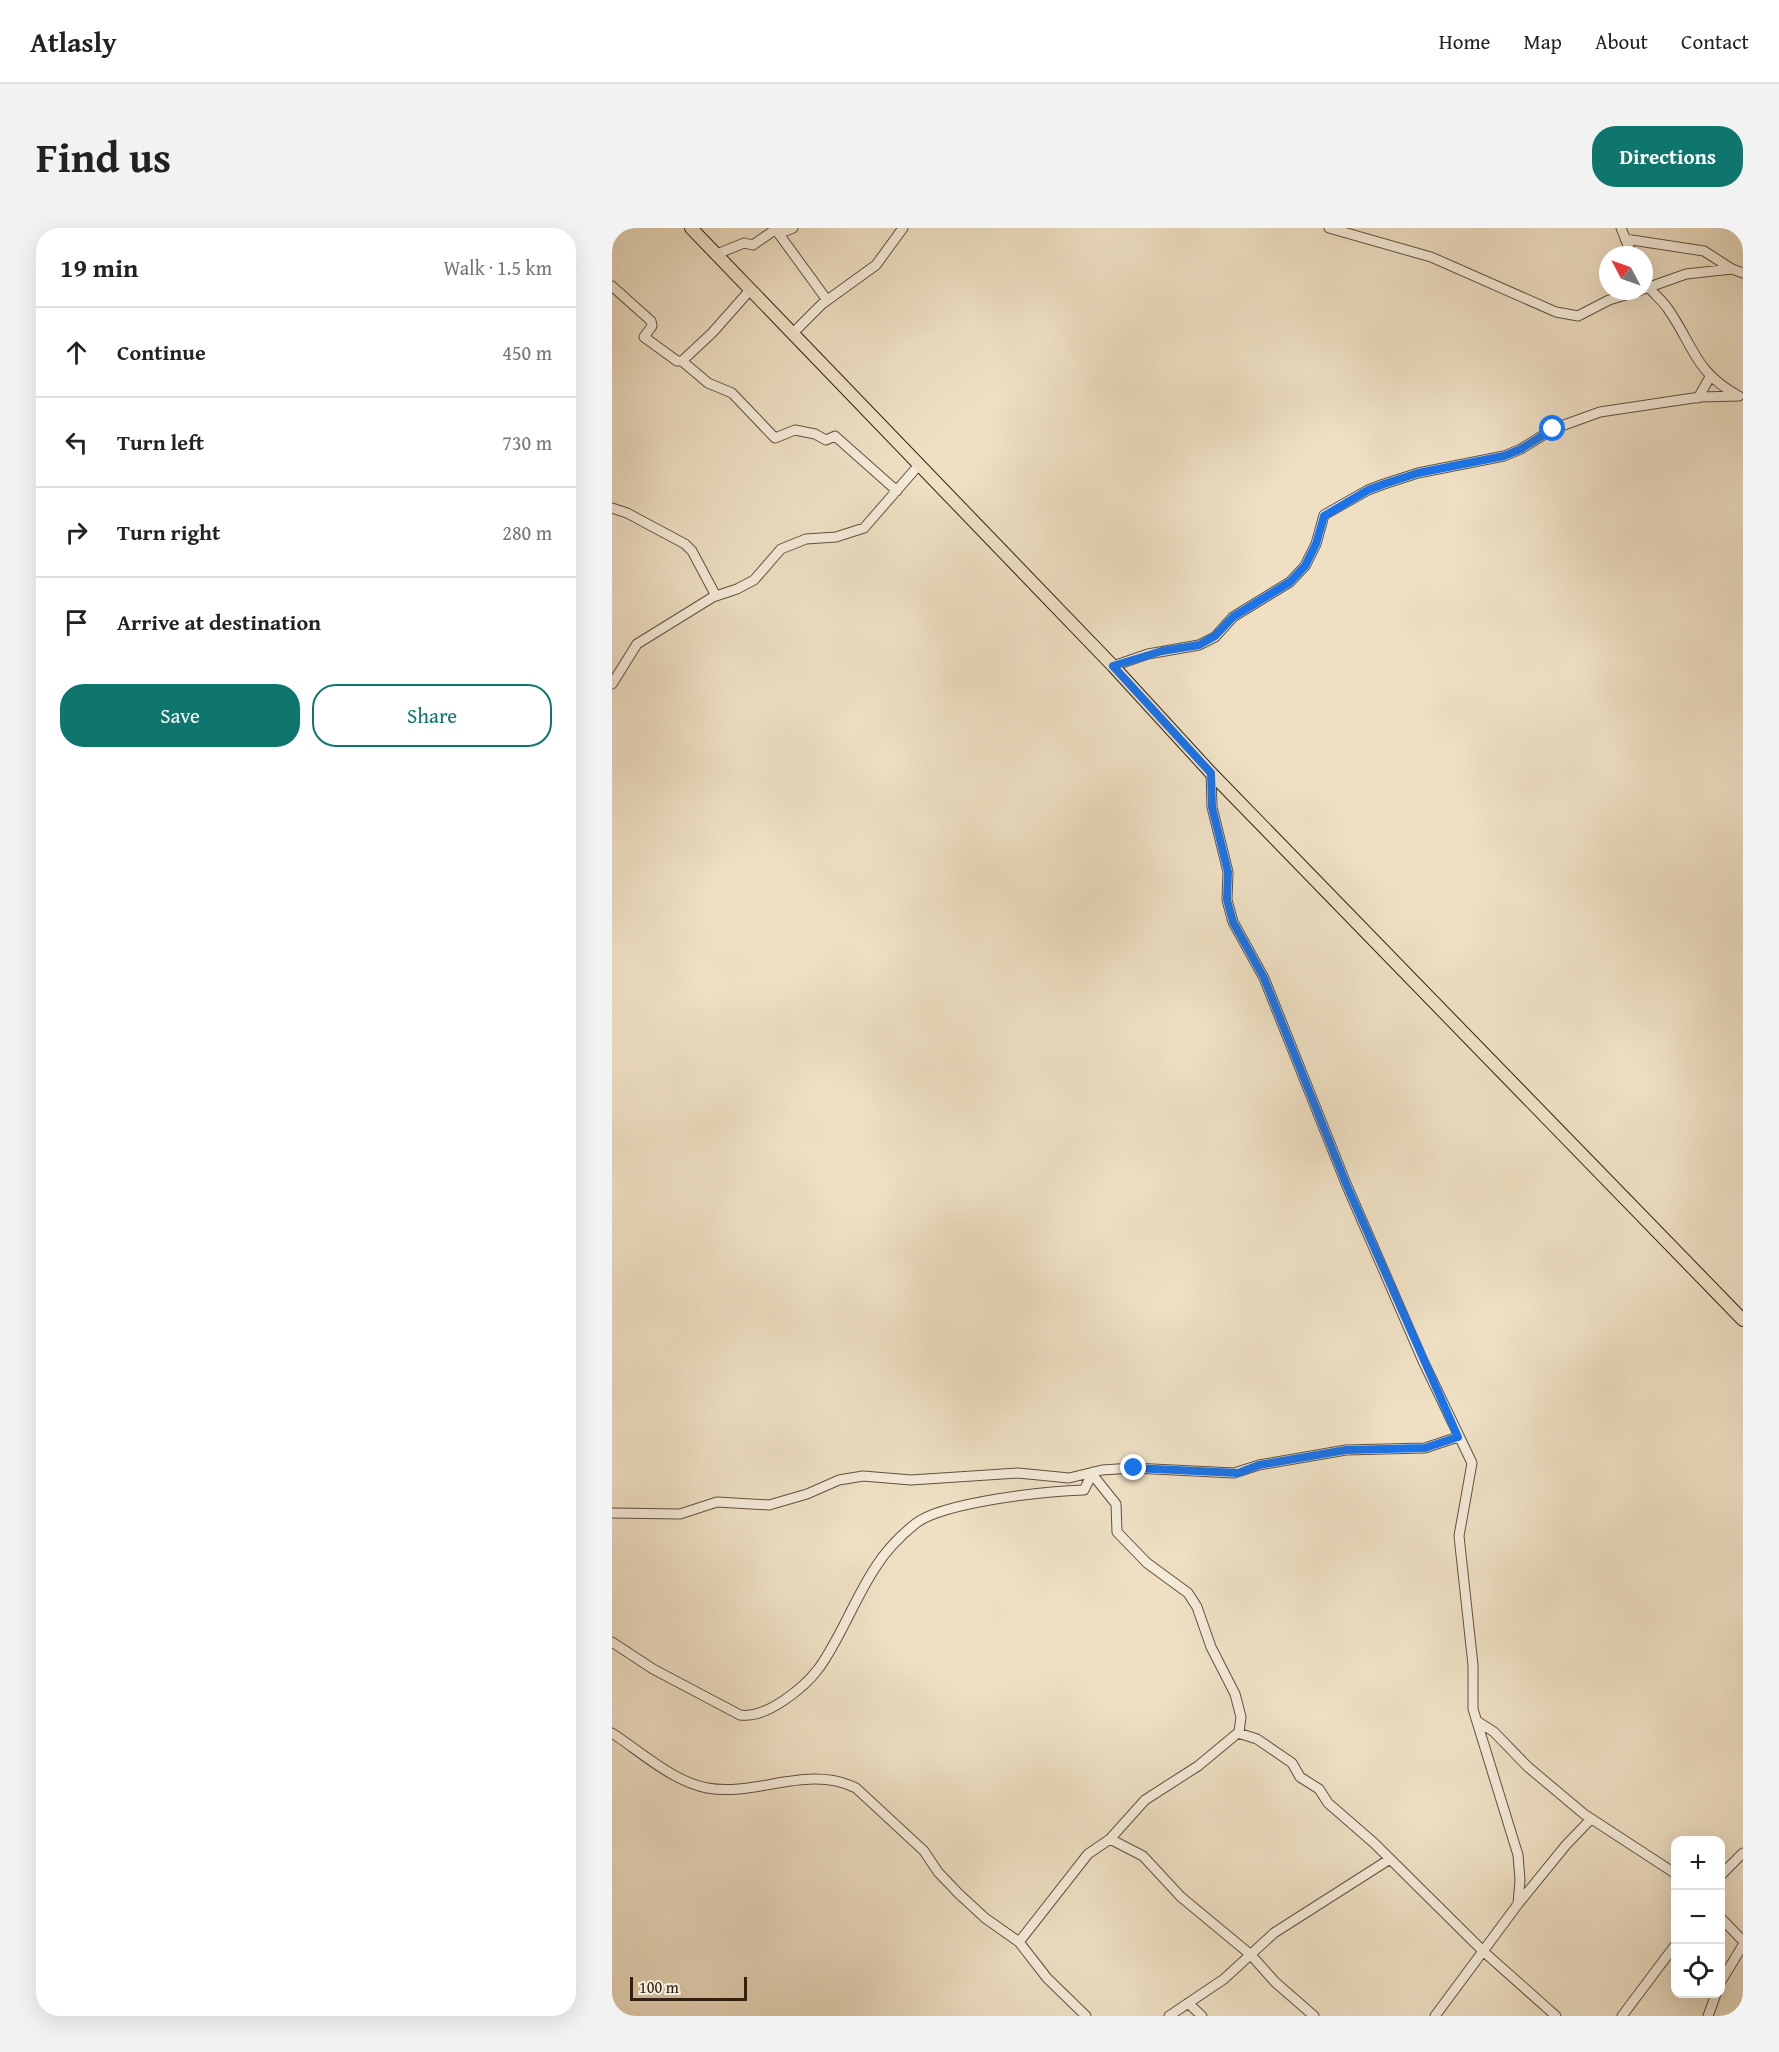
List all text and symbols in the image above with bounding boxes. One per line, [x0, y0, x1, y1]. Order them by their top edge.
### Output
text: Atlasly [30, 21, 117, 62]
text: Home [1439, 26, 1490, 57]
text: Map [1523, 26, 1562, 57]
text: About [1595, 26, 1648, 57]
text: Contact [1681, 26, 1749, 57]
text: Find us [36, 126, 171, 187]
button: Directions [1592, 126, 1743, 187]
north arrow [1599, 246, 1653, 300]
text: 19 min [60, 248, 138, 287]
text: Walk · 1.5 km [443, 253, 552, 282]
icon: ahead [60, 336, 93, 369]
text: Continue [117, 336, 206, 368]
text: 450 m [502, 338, 552, 367]
route start [1539, 415, 1565, 441]
icon: left [60, 426, 93, 459]
text: Turn left [117, 426, 204, 458]
text: 730 m [502, 428, 552, 457]
icon: right [60, 516, 93, 549]
text: Turn right [117, 516, 220, 548]
text: 280 m [502, 518, 552, 547]
icon: arrive [60, 606, 93, 639]
text: Arrive at destination [117, 606, 321, 638]
button: Save [60, 684, 300, 747]
button: Share [312, 684, 552, 747]
route end [1120, 1454, 1146, 1480]
map controls [1671, 1836, 1725, 1998]
button: + [1671, 1836, 1725, 1890]
button: − [1671, 1890, 1725, 1944]
button: locate [1671, 1944, 1725, 1998]
scale bar [630, 1974, 747, 2002]
text: 100 m [639, 1975, 679, 1999]

